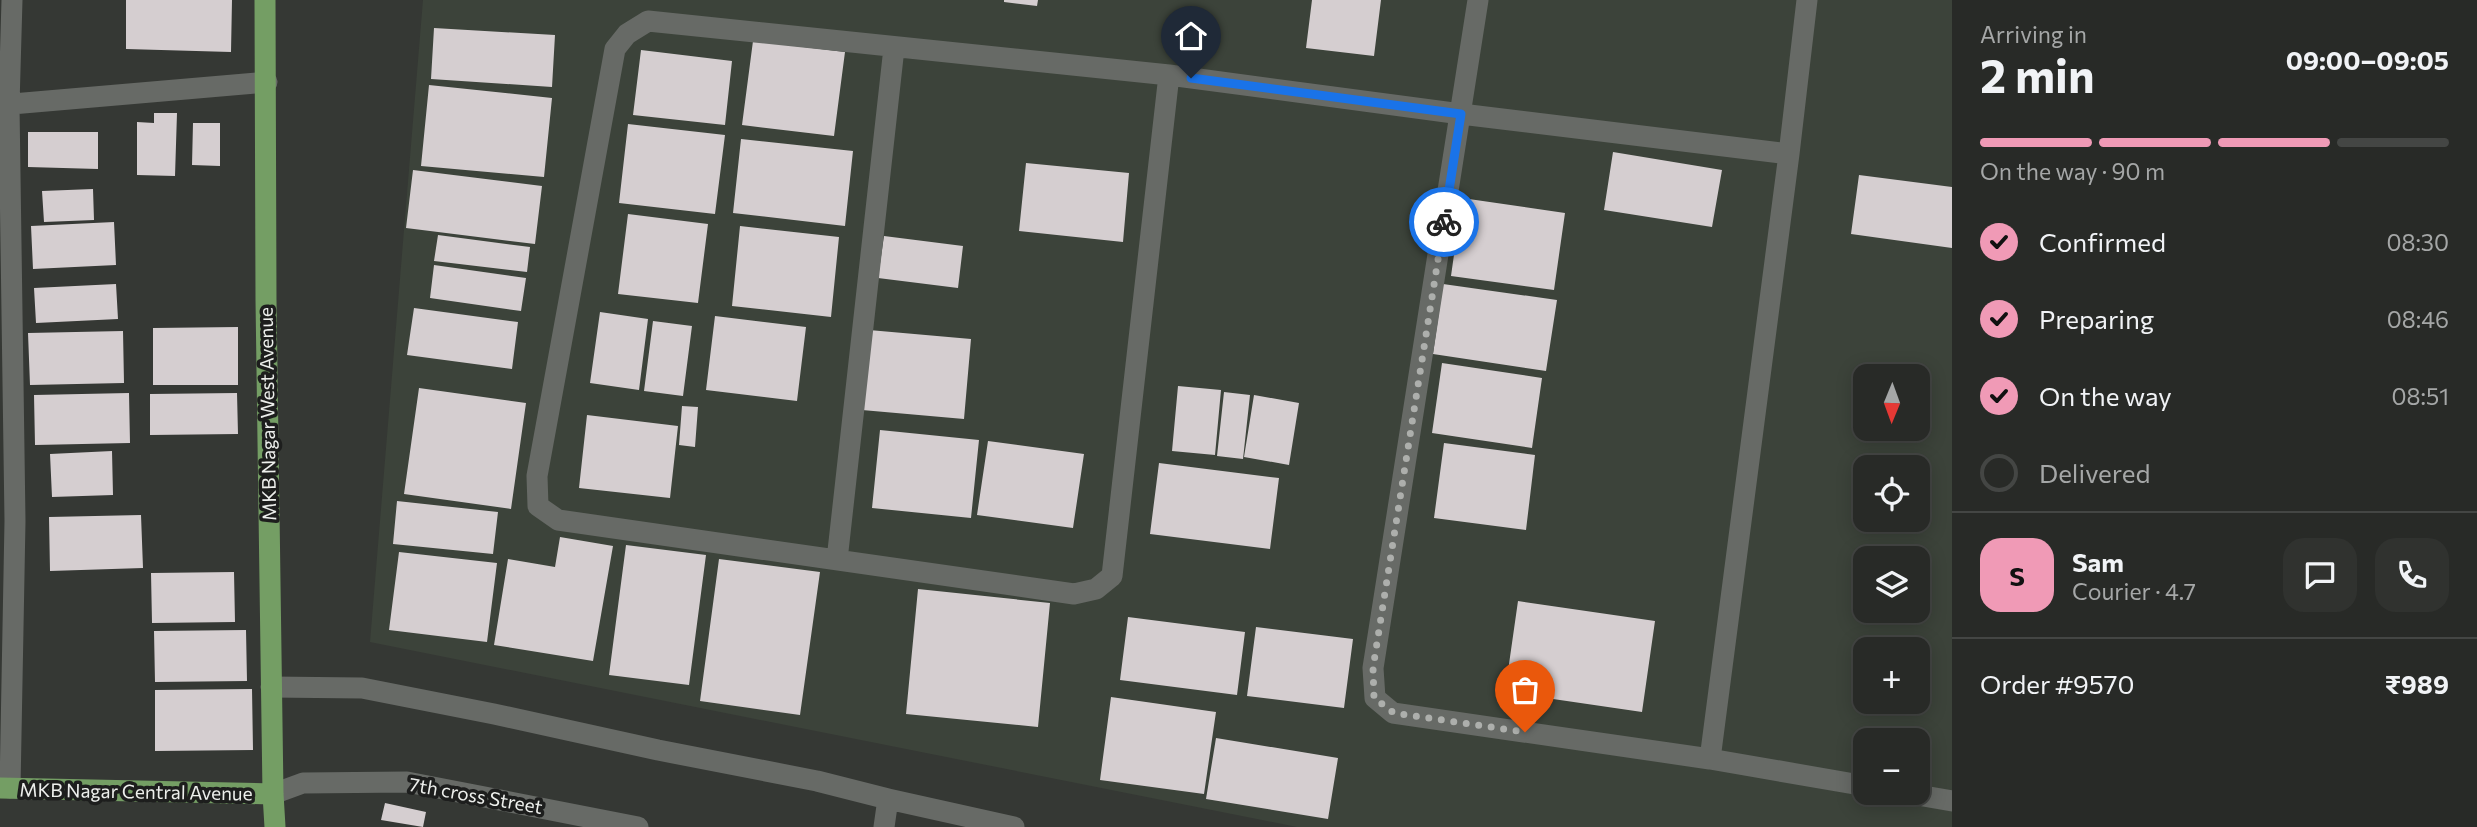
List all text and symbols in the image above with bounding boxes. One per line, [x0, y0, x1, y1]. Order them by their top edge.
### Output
pin [1161, 6, 1221, 78]
icon: home [1172, 17, 1210, 55]
text: Arriving in [1980, 20, 2087, 48]
text: 09:00–09:05 [2286, 44, 2449, 75]
text: 2 min [1980, 46, 2095, 102]
text: On the way · 90 m [1980, 157, 2165, 185]
courier [1409, 187, 1479, 257]
icon: bike [1425, 203, 1463, 241]
icon: check [1980, 223, 2018, 261]
text: Confirmed [2039, 226, 2166, 257]
text: 08:30 [2386, 228, 2449, 256]
icon: check [1980, 300, 2018, 338]
text: Preparing [2039, 303, 2154, 334]
text: 08:46 [2387, 305, 2449, 333]
street label: MKB Nagar West Avenue [254, 307, 280, 521]
north arrow [1853, 364, 1930, 441]
map controls [1853, 364, 1930, 805]
icon: check [1980, 377, 2018, 415]
text: On the way [2039, 380, 2172, 411]
text: 08:51 [2392, 382, 2449, 410]
button: locate [1853, 455, 1930, 532]
text: Delivered [2039, 457, 2150, 488]
button: chat [2283, 538, 2357, 612]
button: phone [2375, 538, 2449, 612]
button: layers [1853, 546, 1930, 623]
text: Sam [2072, 546, 2124, 577]
text: S [2009, 560, 2025, 591]
text: Courier · 4.7 [2072, 577, 2196, 605]
button: + [1853, 637, 1930, 714]
pin [1495, 660, 1555, 732]
text: Order #9570 [1980, 668, 2134, 699]
text: ₹989 [2385, 668, 2449, 699]
icon: bag [1506, 671, 1544, 709]
button: − [1853, 728, 1930, 805]
street label: 7th cross Street [408, 772, 545, 818]
street label: MKB Nagar Central Avenue [19, 777, 253, 805]

